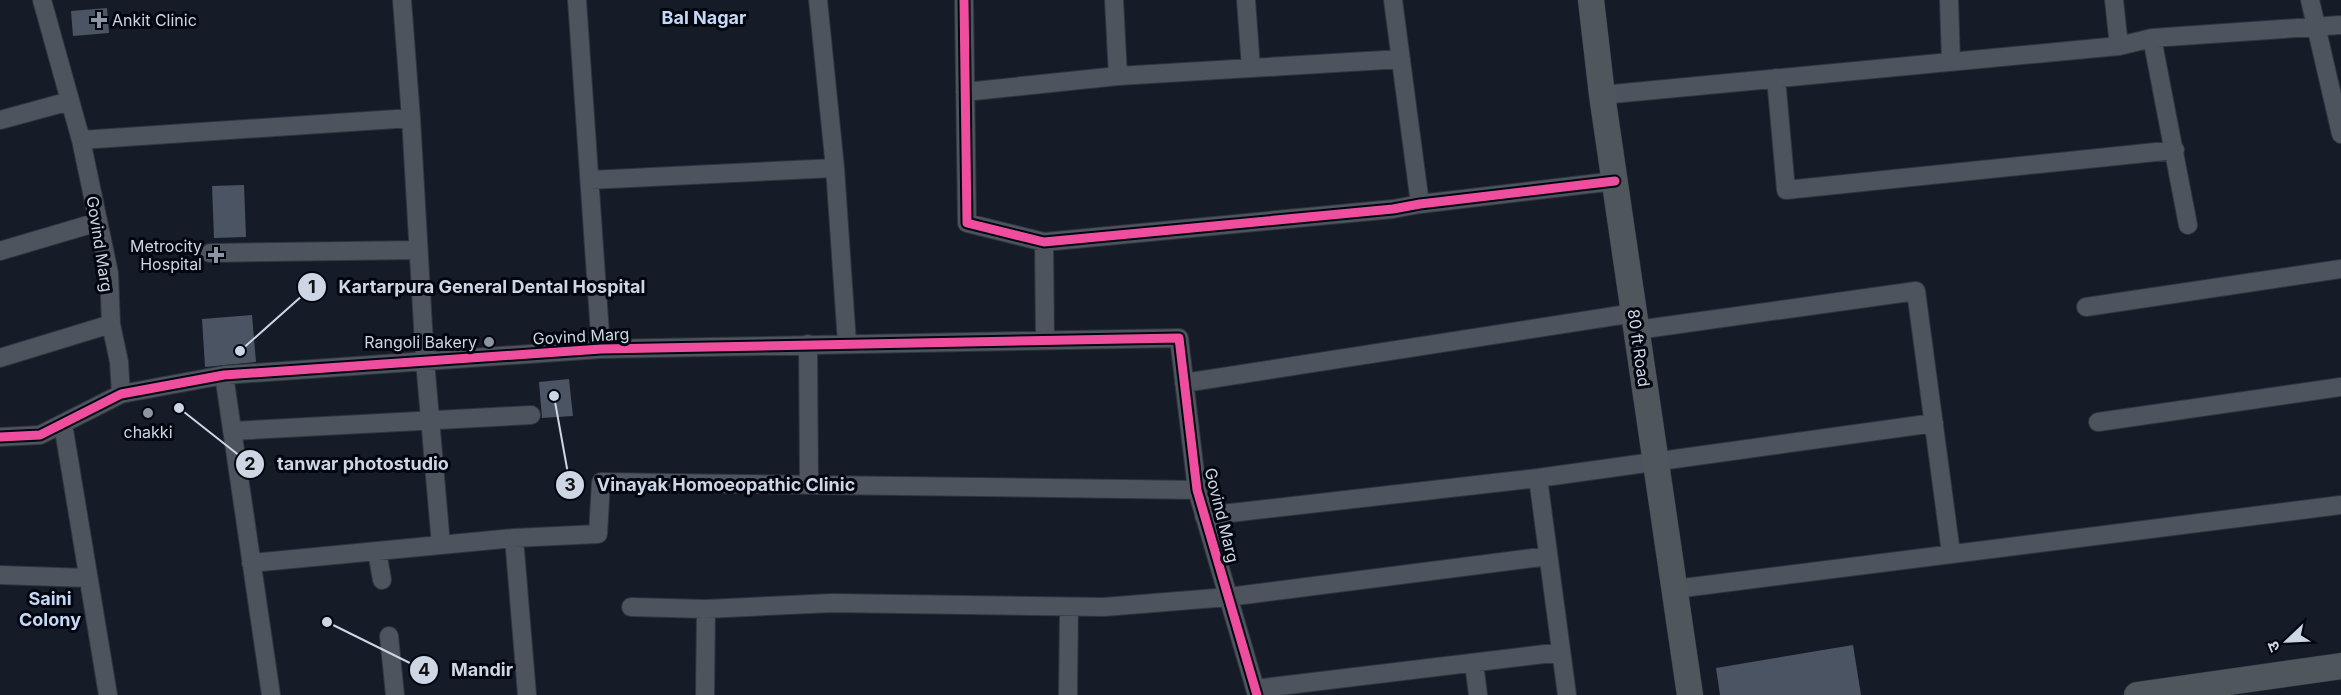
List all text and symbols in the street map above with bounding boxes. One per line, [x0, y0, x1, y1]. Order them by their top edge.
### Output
district label: Bal Nagar [662, 7, 746, 28]
place label: Ankit Clinic [112, 10, 197, 30]
marker: Ankit Clinic [90, 11, 108, 29]
street label: Govind Marg [83, 195, 117, 293]
place label: Metrocity Hospital [130, 236, 202, 274]
marker: Metrocity Hospital [207, 246, 225, 264]
callout: Kartarpura General Dental Hospital [297, 269, 658, 305]
text: 1 [308, 276, 316, 297]
text: Kartarpura General Dental Hospital [339, 276, 645, 297]
street label: 80 ft Road [1624, 308, 1654, 388]
street label: Govind Marg [532, 323, 630, 349]
place label: Rangoli Bakery [364, 332, 477, 352]
marker: Rangoli Bakery [482, 335, 496, 349]
marker: chakki [141, 406, 155, 420]
place label: chakki [123, 422, 173, 442]
callout: tanwar photostudio [235, 446, 461, 482]
text: 2 [244, 453, 256, 474]
text: tanwar photostudio [277, 453, 449, 474]
street label: Govind Marg [1201, 466, 1243, 564]
callout: Vinayak Homoeopathic Clinic [555, 467, 867, 503]
text: 3 [564, 474, 576, 495]
text: Vinayak Homoeopathic Clinic [597, 474, 855, 495]
district label: Saini Colony [19, 588, 81, 630]
north arrow [2257, 611, 2317, 671]
text: उ [2262, 638, 2284, 655]
callout: Mandir [409, 652, 525, 688]
text: 4 [418, 659, 430, 680]
text: Mandir [451, 659, 513, 680]

